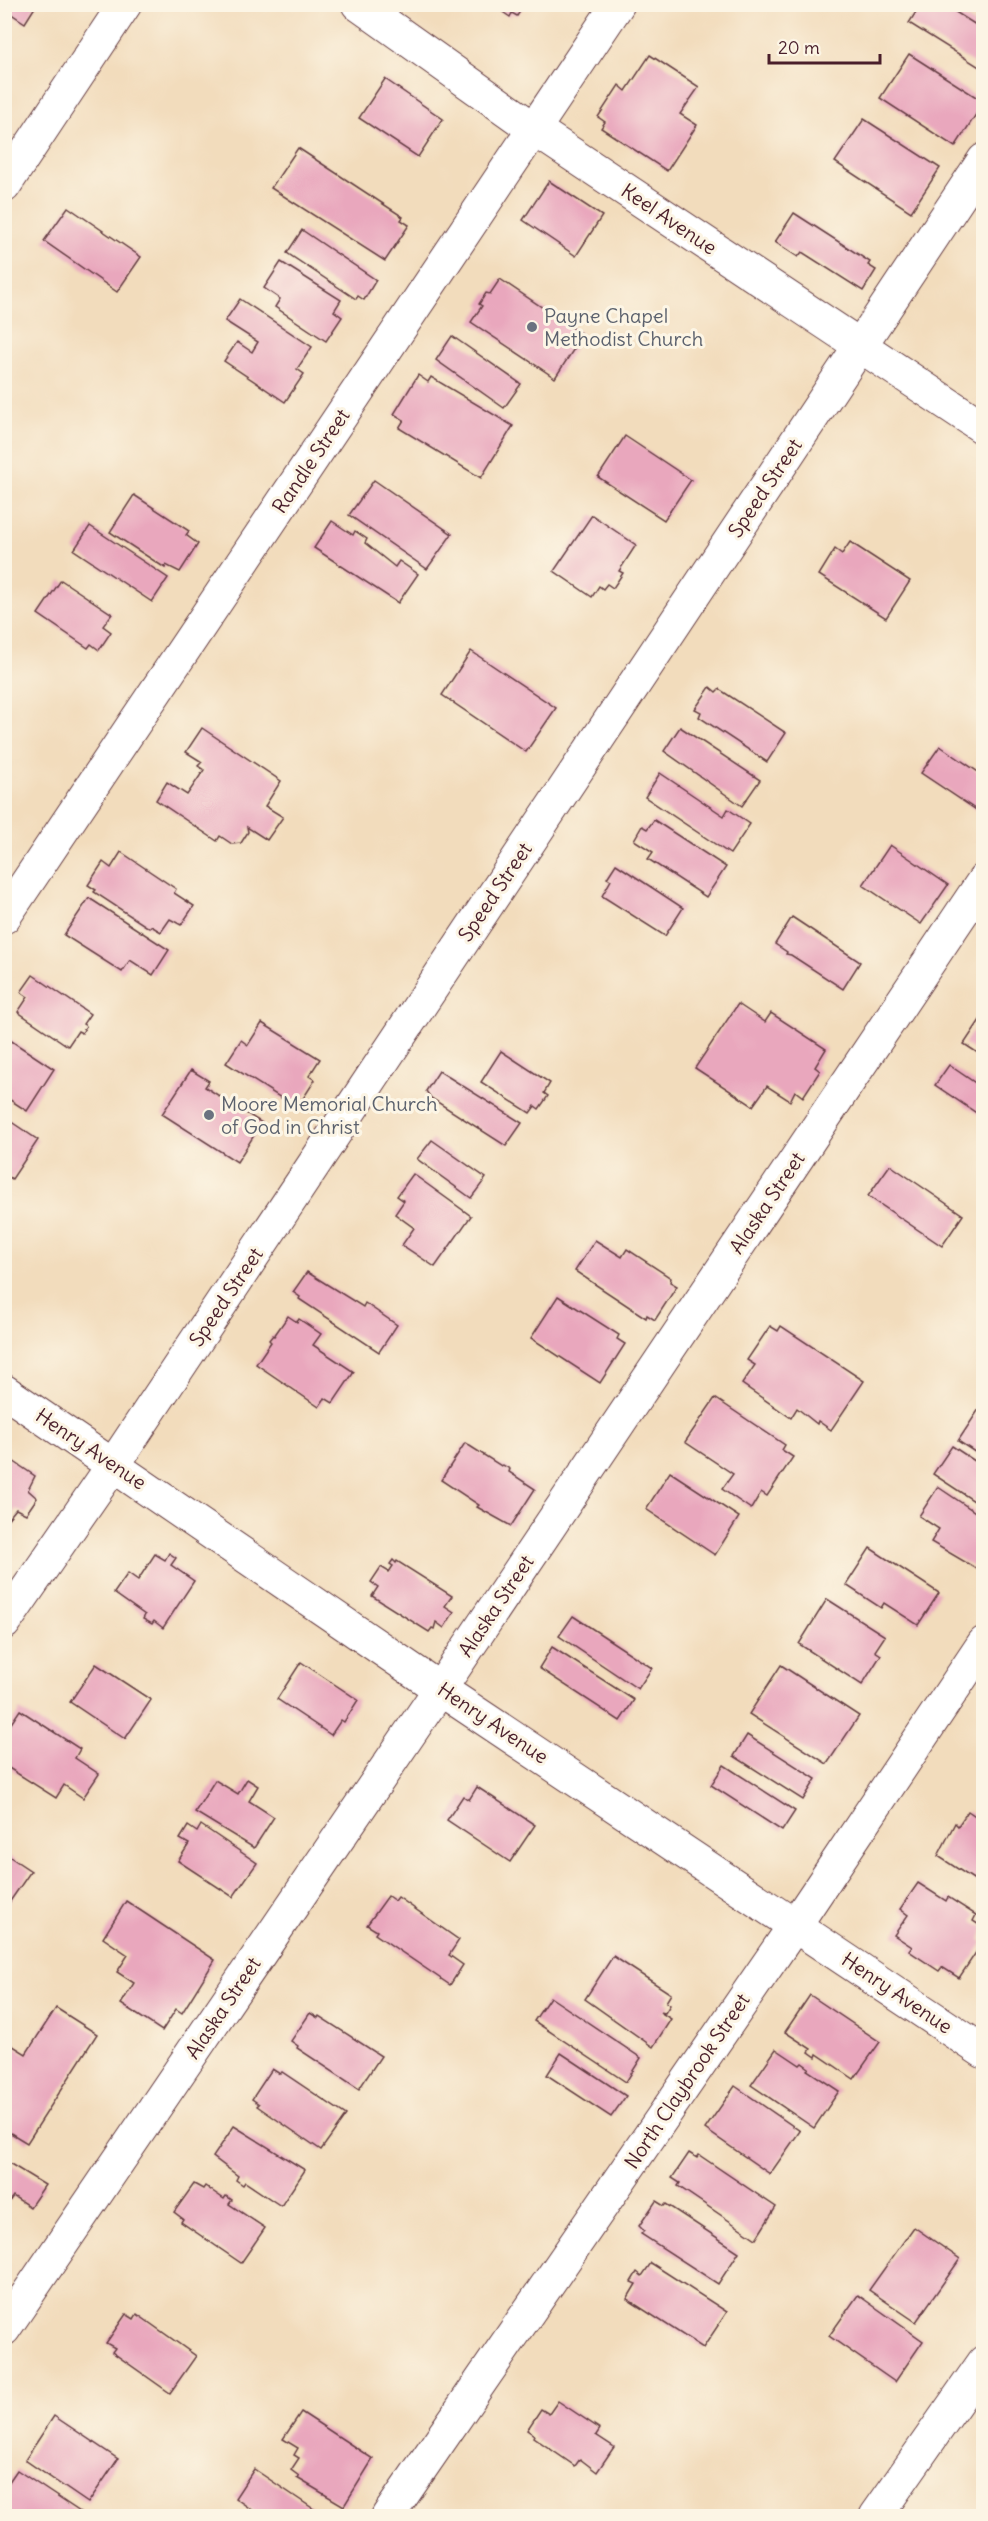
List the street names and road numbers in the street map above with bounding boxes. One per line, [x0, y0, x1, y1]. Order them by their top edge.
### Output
street label: Keel Avenue [617, 178, 722, 260]
street label: Randle Street [266, 403, 355, 518]
street label: Speed Street [722, 433, 807, 542]
street label: Speed Street [452, 837, 537, 946]
street label: Alaska Street [723, 1147, 810, 1258]
street label: Speed Street [183, 1242, 268, 1351]
street label: Henry Avenue [31, 1402, 151, 1495]
street label: Alaska Street [452, 1550, 539, 1661]
street label: Henry Avenue [433, 1676, 553, 1769]
street label: Henry Avenue [837, 1946, 957, 2039]
street label: Alaska Street [179, 1952, 266, 2063]
street label: North Claybrook Street [619, 1988, 755, 2173]

